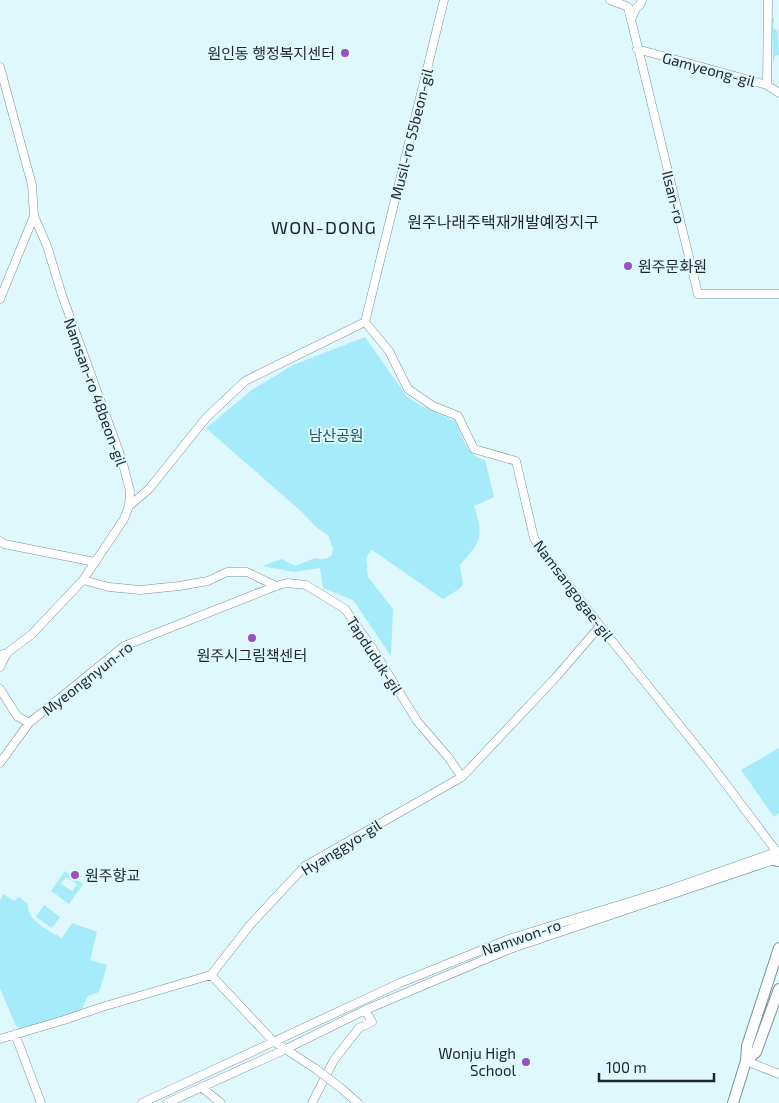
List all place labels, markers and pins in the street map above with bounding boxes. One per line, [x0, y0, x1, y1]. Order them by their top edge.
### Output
place label: 원인동 행정복지센터 [207, 44, 335, 62]
marker: 원인동 행정복지센터 [339, 47, 351, 59]
place label: 원주문화원 [638, 257, 707, 275]
marker: 원주문화원 [622, 260, 634, 272]
marker: 원주시그림책센터 [246, 632, 258, 644]
place label: 원주시그림책센터 [197, 646, 307, 664]
place label: 원주향교 [85, 866, 140, 884]
marker: 원주향교 [69, 869, 81, 881]
place label: Wonju High School [438, 1044, 517, 1079]
marker: Wonju High School [520, 1056, 532, 1068]

